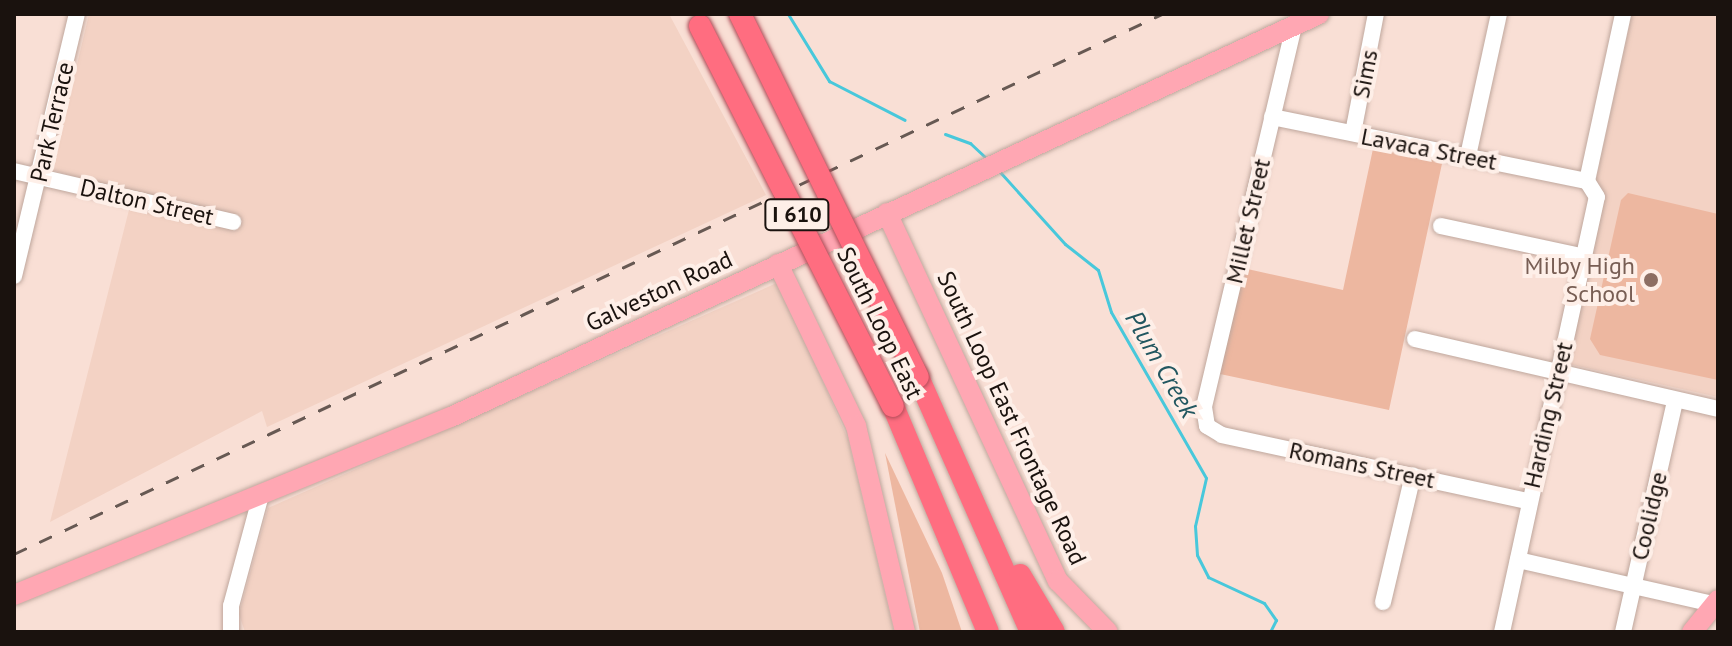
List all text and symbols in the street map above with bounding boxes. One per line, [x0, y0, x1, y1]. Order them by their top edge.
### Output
street label: Sims [1346, 47, 1384, 101]
street label: Park Terrace [24, 59, 80, 185]
street label: Lavaca Street [1359, 122, 1499, 176]
street label: Millet Street [1220, 156, 1276, 286]
street label: Dalton Street [77, 173, 217, 231]
road number: I 610 [763, 197, 831, 233]
street label: South Loop East [831, 242, 929, 404]
street label: Galveston Road [581, 245, 737, 337]
place label: Milby High School [1524, 252, 1635, 308]
street label: South Loop East Frontage Road [931, 267, 1093, 569]
marker: Milby High School [1642, 271, 1660, 289]
water label: Plum Creek [1119, 305, 1205, 423]
street label: Harding Street [1517, 339, 1579, 491]
street label: Romans Street [1286, 435, 1438, 495]
street label: Coolidge [1625, 469, 1673, 563]

